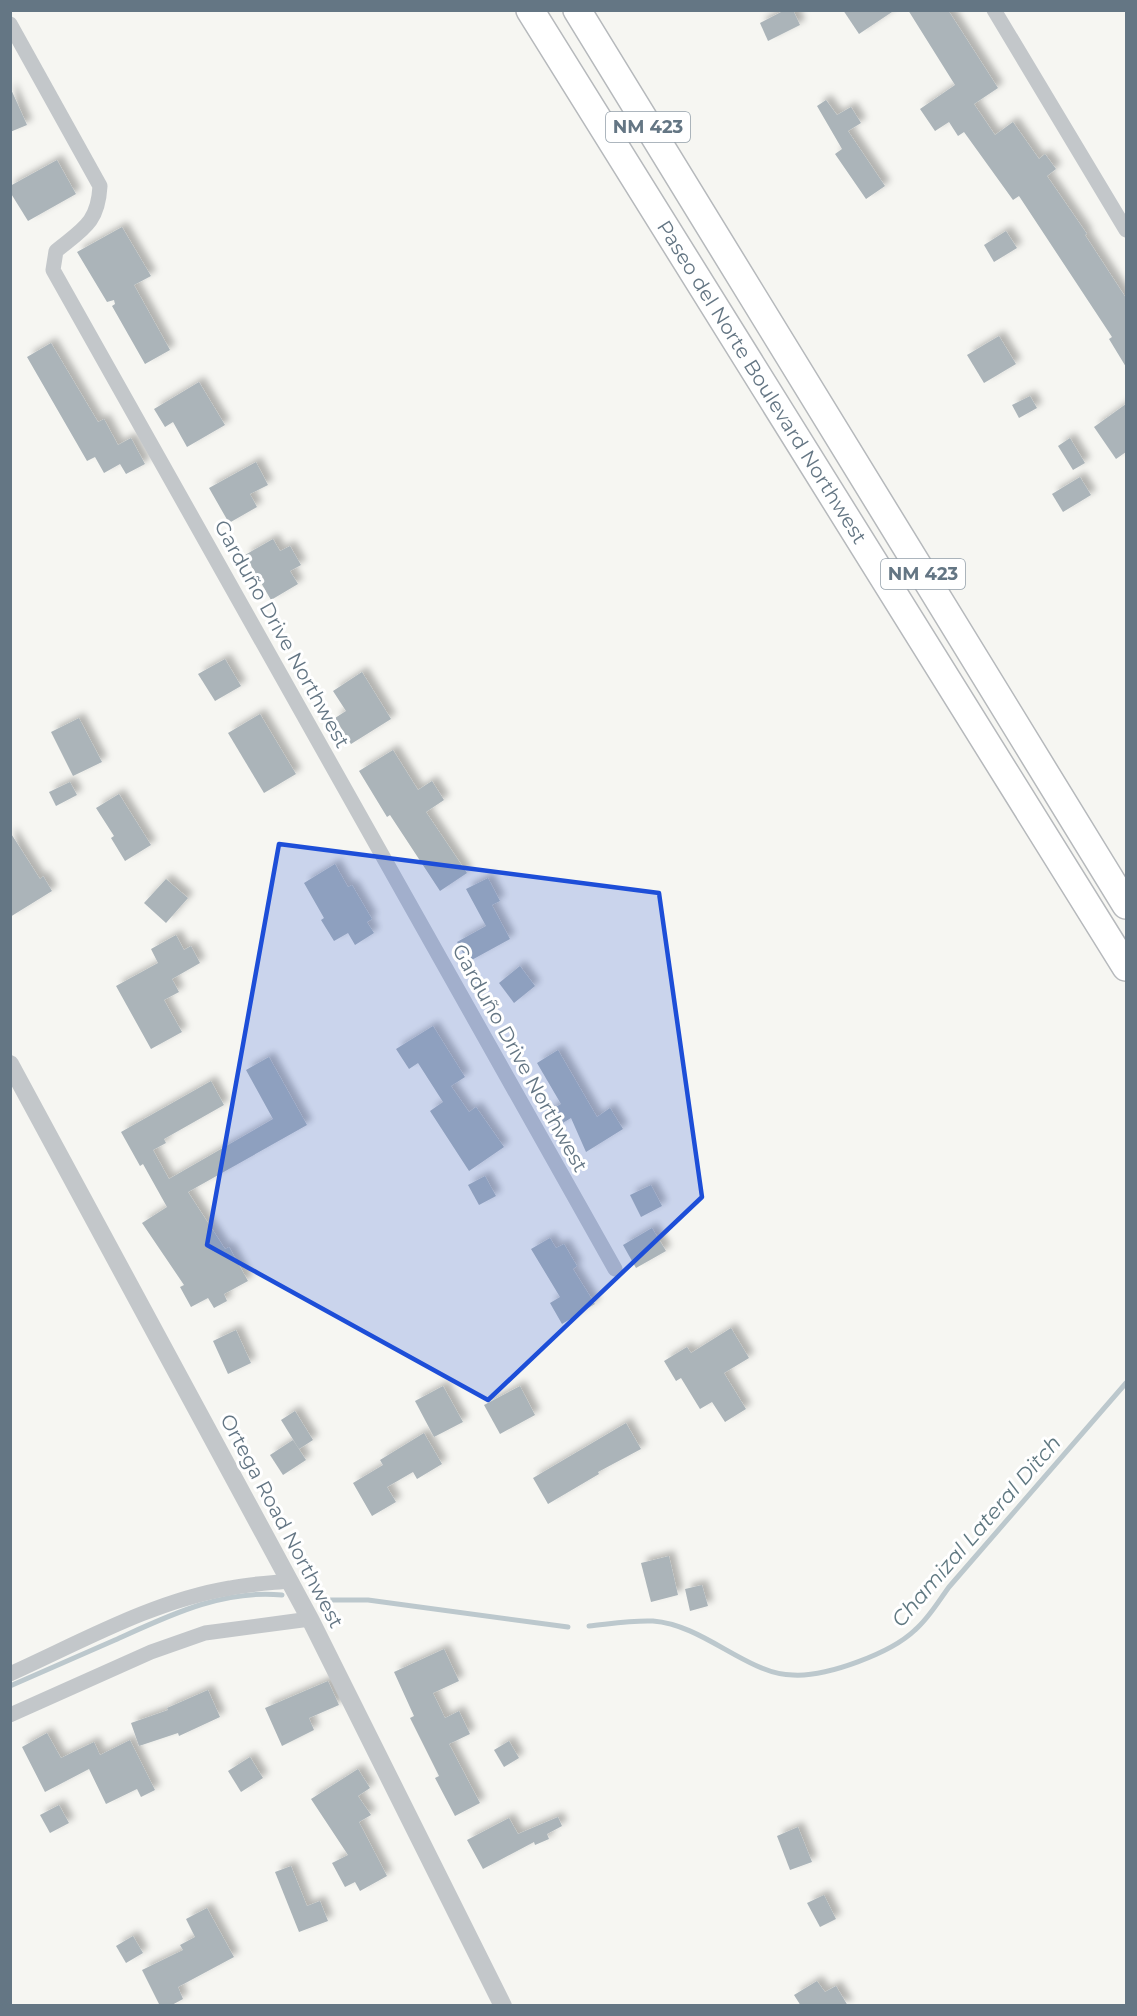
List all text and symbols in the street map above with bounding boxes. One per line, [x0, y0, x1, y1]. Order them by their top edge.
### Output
road number: NM 423 [606, 112, 690, 142]
street label: Paseo del Norte Boulevard Northwest [652, 216, 872, 548]
street label: Garduño Drive Northwest [209, 516, 355, 752]
road number: NM 423 [881, 559, 965, 589]
street label: Garduño Drive Northwest [447, 940, 593, 1176]
street label: Ortega Road Northwest [215, 1410, 349, 1632]
water label: Chamizal Lateral Ditch [886, 1430, 1066, 1632]

